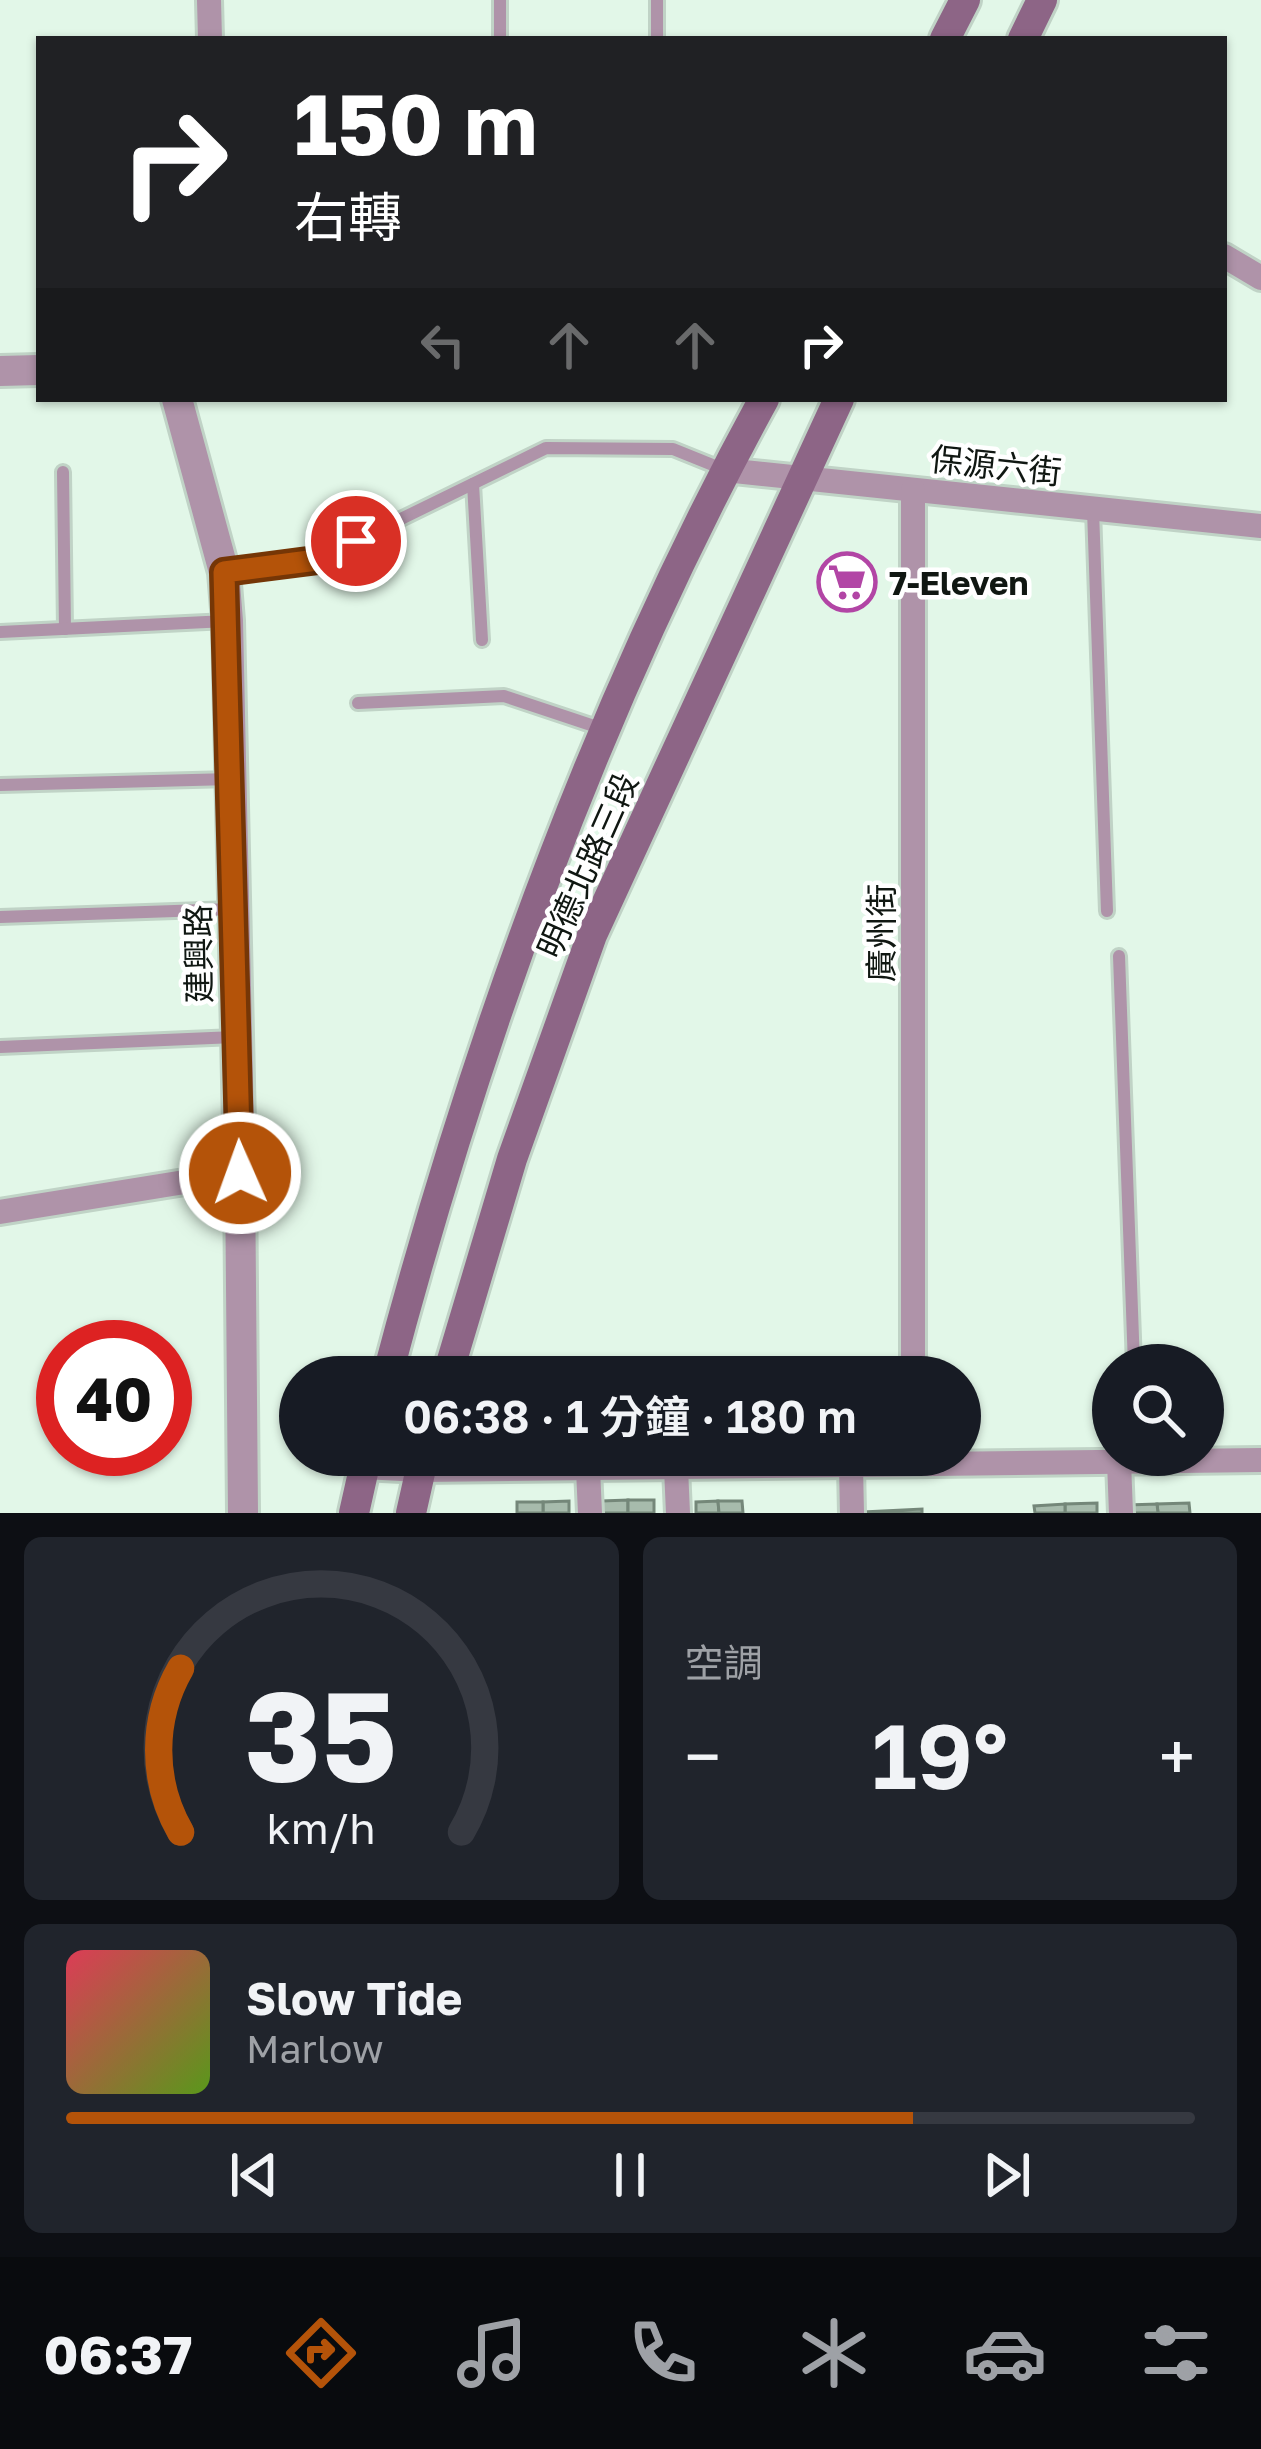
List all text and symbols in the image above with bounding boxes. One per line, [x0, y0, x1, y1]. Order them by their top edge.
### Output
text: 150 m [294, 73, 538, 173]
icon: right [96, 84, 252, 240]
text: 右轉 [294, 184, 402, 249]
icon: left [410, 312, 476, 378]
icon: ahead [536, 312, 602, 378]
icon: ahead [662, 312, 728, 378]
icon: right [788, 312, 854, 378]
street label: 保源六街 [928, 439, 1064, 491]
pin [305, 490, 407, 592]
icon: arrive [323, 508, 389, 574]
supermarket icon: 7-Eleven [816, 551, 878, 613]
place label: 7-Eleven [889, 563, 1028, 602]
street label: 明德北路三段 [529, 767, 645, 963]
street label: 廣州街 [861, 884, 900, 983]
street label: 建興路 [178, 904, 218, 1004]
position arrow [177, 1110, 303, 1236]
speed limit sign: 40 [36, 1320, 192, 1476]
map controls [1092, 1344, 1224, 1476]
button: search [1092, 1344, 1224, 1476]
text: 06:38 · 1 分鐘 · 180 m [403, 1389, 857, 1443]
text: 空調 [685, 1639, 763, 1686]
text: 35 [245, 1659, 397, 1808]
text: 19° [871, 1701, 1008, 1809]
text: − [685, 1716, 721, 1796]
text: + [1159, 1716, 1195, 1796]
text: km/h [267, 1801, 376, 1852]
text: Slow Tide [246, 1971, 462, 2025]
text: Marlow [246, 2025, 383, 2072]
icon: previous [221, 2142, 287, 2208]
icon: pause [597, 2142, 663, 2208]
icon: next [974, 2142, 1040, 2208]
icon: directions [279, 2311, 363, 2395]
icon: music [450, 2311, 534, 2395]
icon: phone [621, 2311, 705, 2395]
icon: climate [792, 2311, 876, 2395]
icon: car [963, 2311, 1047, 2395]
icon: filters [1134, 2311, 1218, 2395]
text: 06:37 [43, 2321, 192, 2386]

